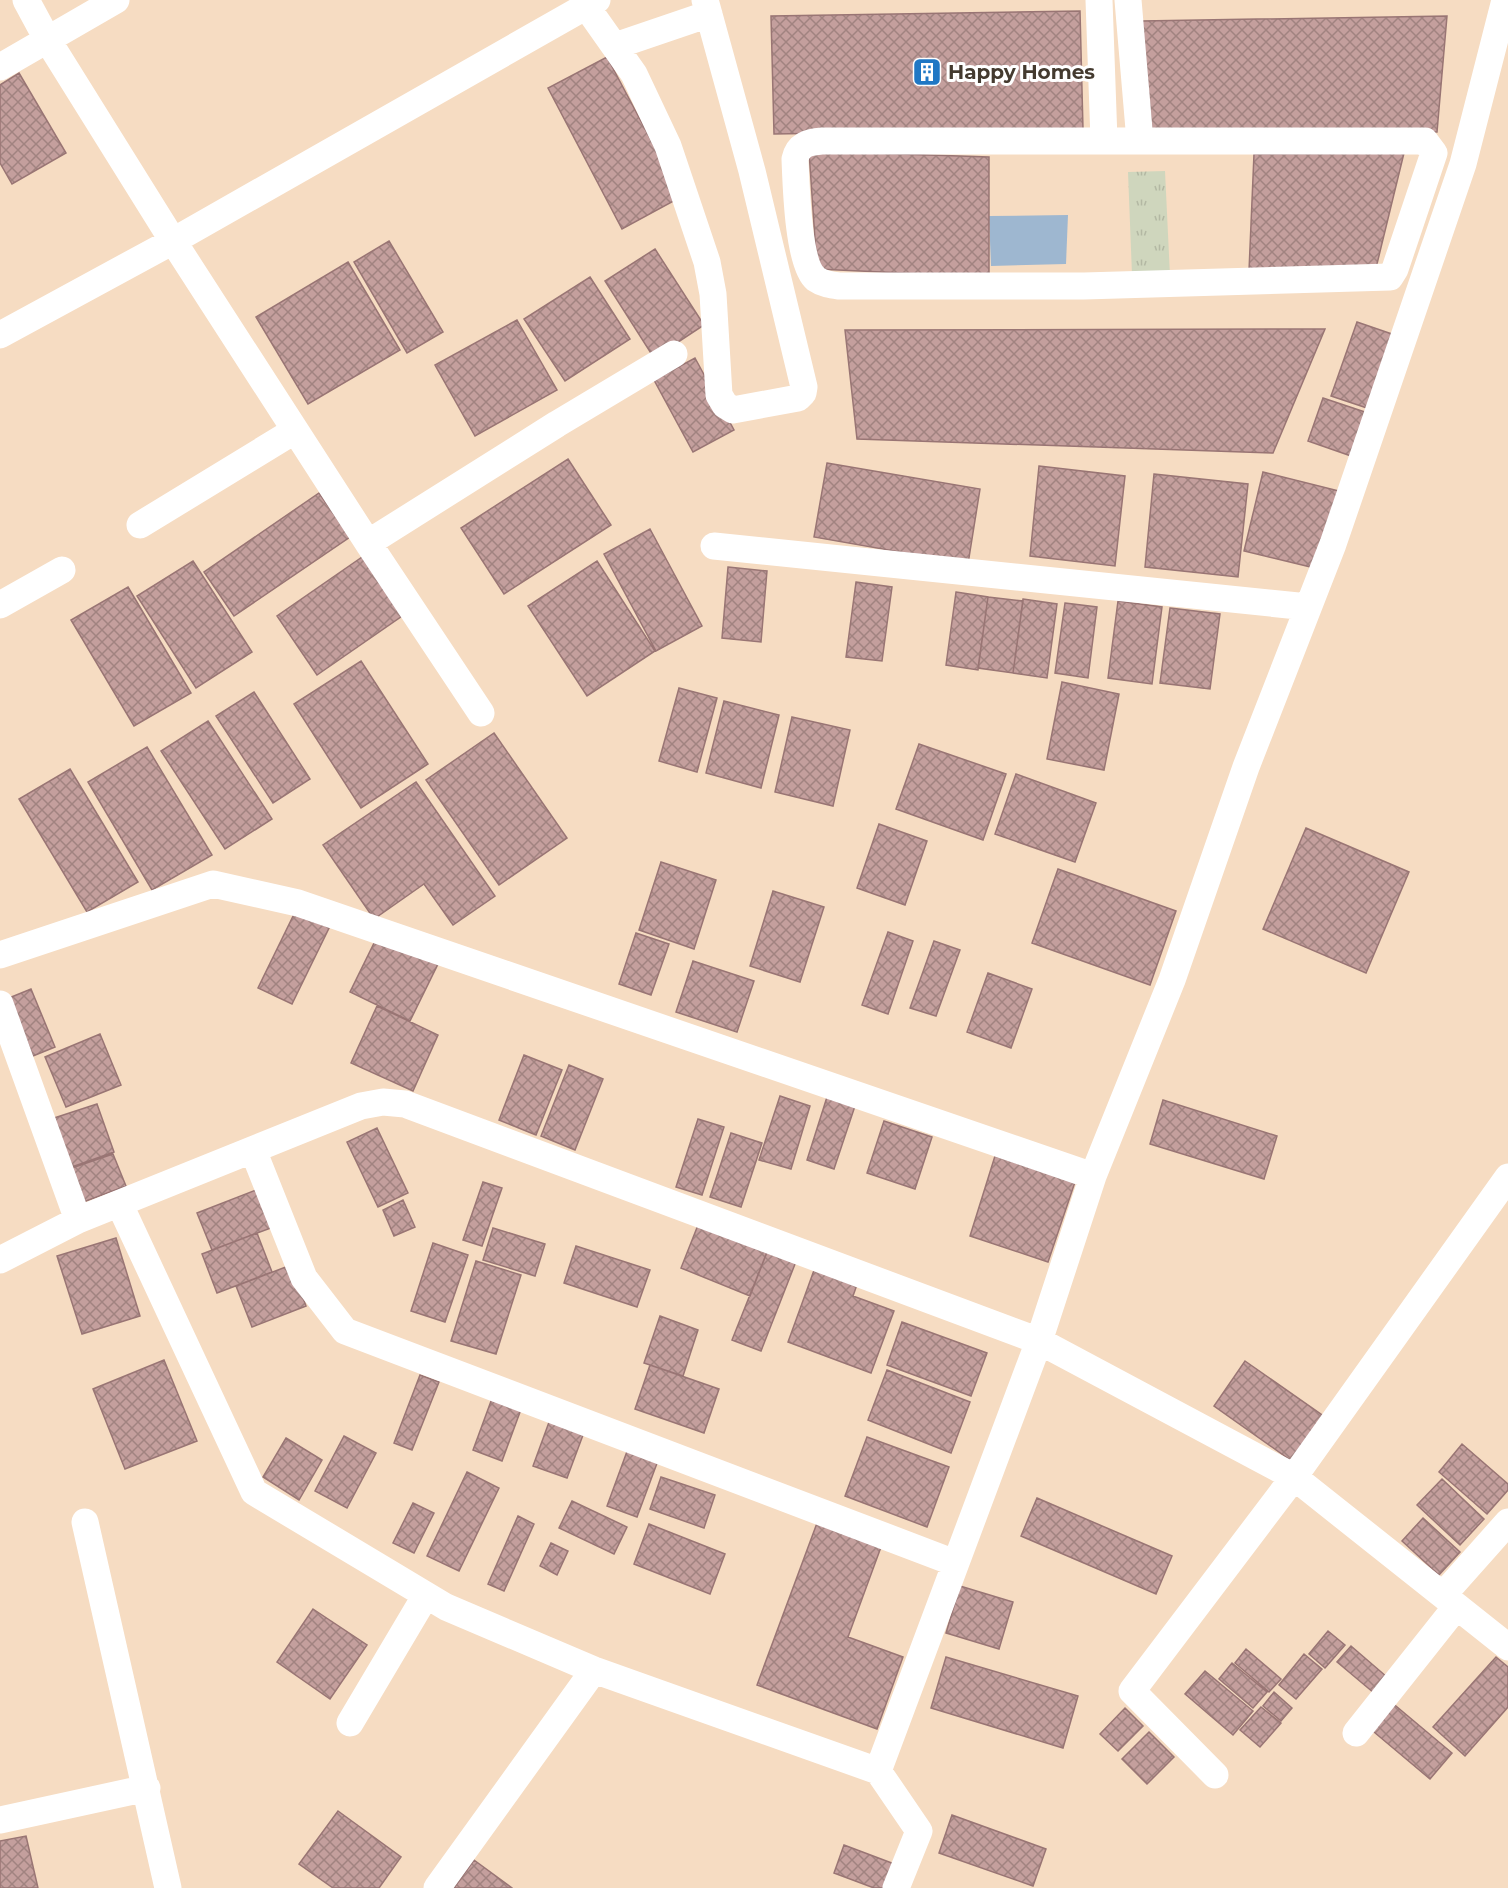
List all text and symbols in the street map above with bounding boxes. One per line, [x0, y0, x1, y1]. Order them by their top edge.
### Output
building icon: Happy Homes [911, 56, 943, 88]
place label: Happy Homes [948, 60, 1095, 84]

